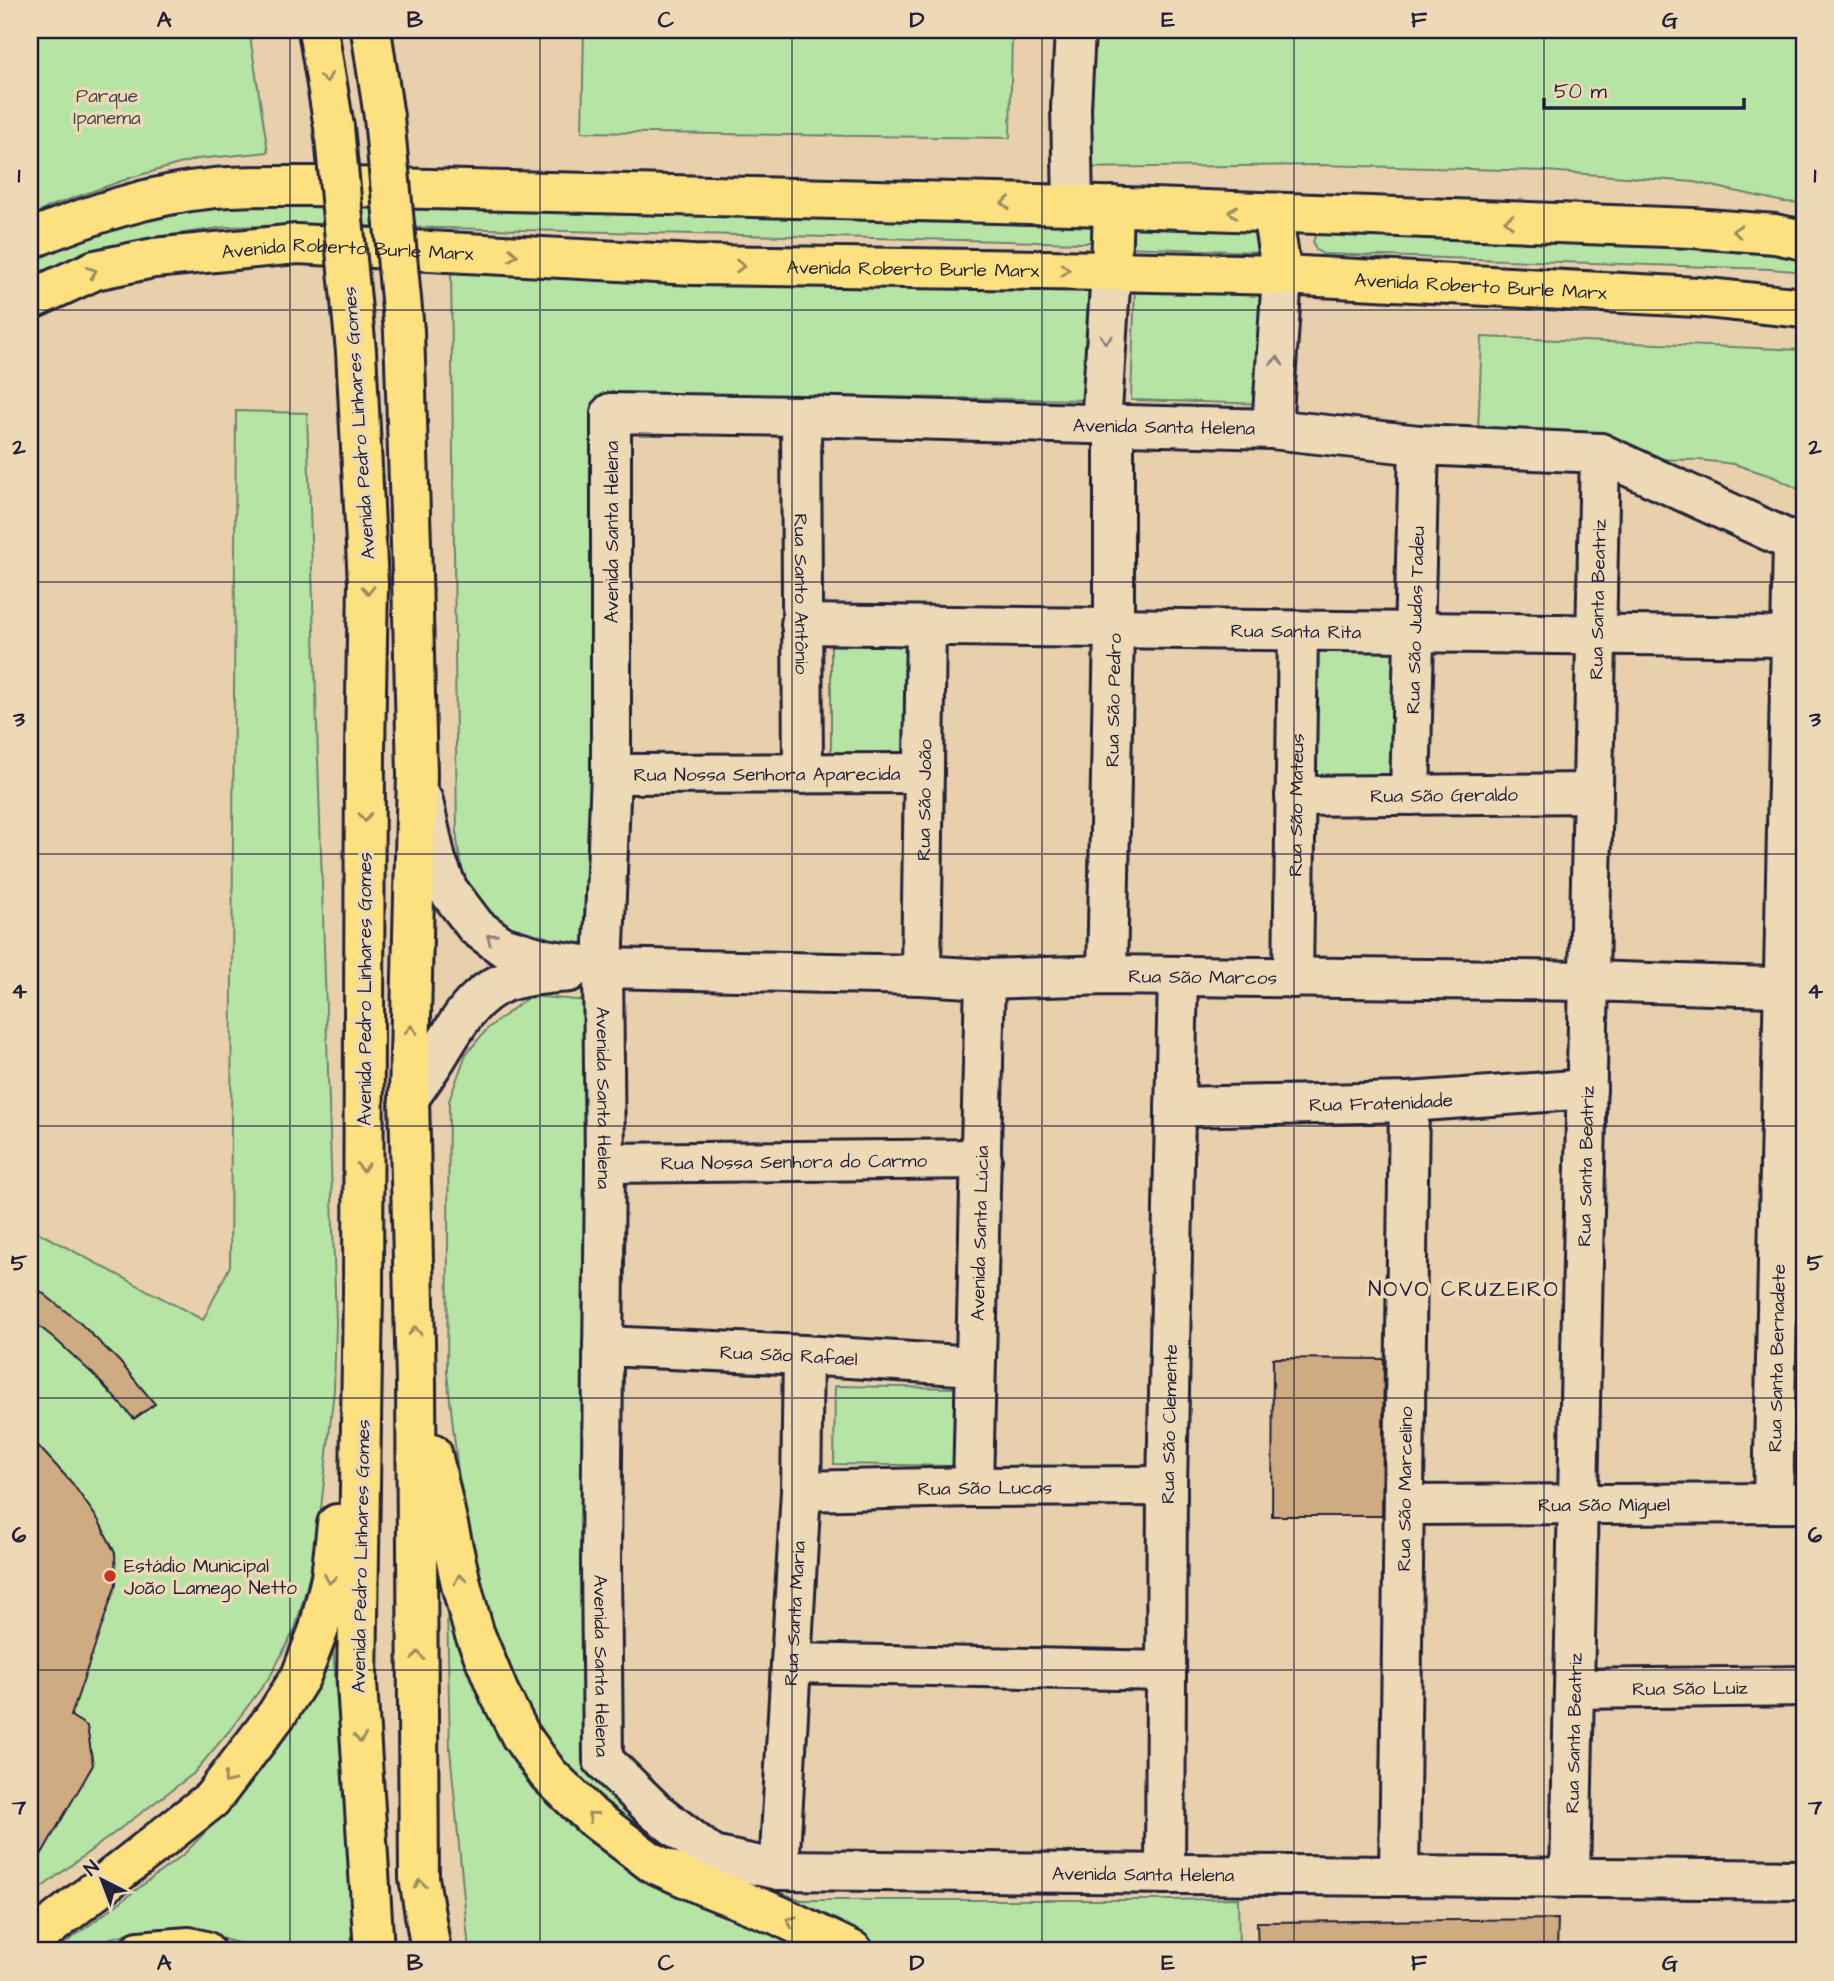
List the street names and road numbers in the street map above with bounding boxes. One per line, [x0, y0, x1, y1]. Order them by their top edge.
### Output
street label: Avenida Roberto Burle Marx [220, 232, 474, 268]
street label: Avenida Roberto Burle Marx [786, 254, 1040, 285]
street label: Avenida Roberto Burle Marx [1354, 267, 1607, 307]
street label: Avenida Pedro Linhares Gomes [336, 285, 383, 560]
street label: Avenida Santa Helena [1073, 412, 1256, 443]
street label: Avenida Santa Helena [599, 441, 626, 623]
street label: Rua Santo Antônio [787, 513, 814, 675]
street label: Rua Santa Beatriz [1583, 518, 1614, 680]
street label: Rua São Judas Tadeu [1400, 525, 1432, 714]
street label: Rua Santa Rita [1230, 618, 1362, 646]
street label: Rua São Pedro [1099, 633, 1129, 767]
street label: Rua São Mateus [1282, 733, 1312, 877]
street label: Rua São João [911, 739, 939, 861]
street label: Rua Nossa Senhora Aparecida [634, 761, 901, 789]
street label: Rua São Geraldo [1370, 782, 1518, 810]
street label: Avenida Pedro Linhares Gomes [352, 852, 379, 1126]
street label: Rua São Marcos [1128, 963, 1277, 992]
street label: Avenida Santa Helena [588, 1007, 617, 1190]
street label: Rua Santa Beatriz [1571, 1085, 1602, 1247]
street label: Rua Fratenidade [1309, 1087, 1454, 1119]
street label: Avenida Santa Lúcia [965, 1145, 996, 1321]
street label: Rua Nossa Senhora do Carmo [661, 1148, 928, 1177]
street label: Rua Santa Bernadete [1762, 1264, 1793, 1452]
street label: Rua São Rafael [719, 1339, 859, 1373]
street label: Rua São Clemente [1155, 1344, 1185, 1504]
street label: Rua São Marcelino [1391, 1406, 1420, 1572]
street label: Avenida Pedro Linhares Gomes [346, 1419, 377, 1693]
street label: Rua São Lucas [917, 1475, 1052, 1503]
street label: Rua São Miguel [1538, 1492, 1670, 1520]
street label: Rua Santa Maria [778, 1540, 813, 1687]
street label: Avenida Santa Helena [586, 1575, 615, 1758]
street label: Rua Santa Beatriz [1559, 1652, 1590, 1814]
street label: Rua São Luiz [1632, 1675, 1749, 1703]
street label: Avenida Santa Helena [1052, 1861, 1235, 1889]

